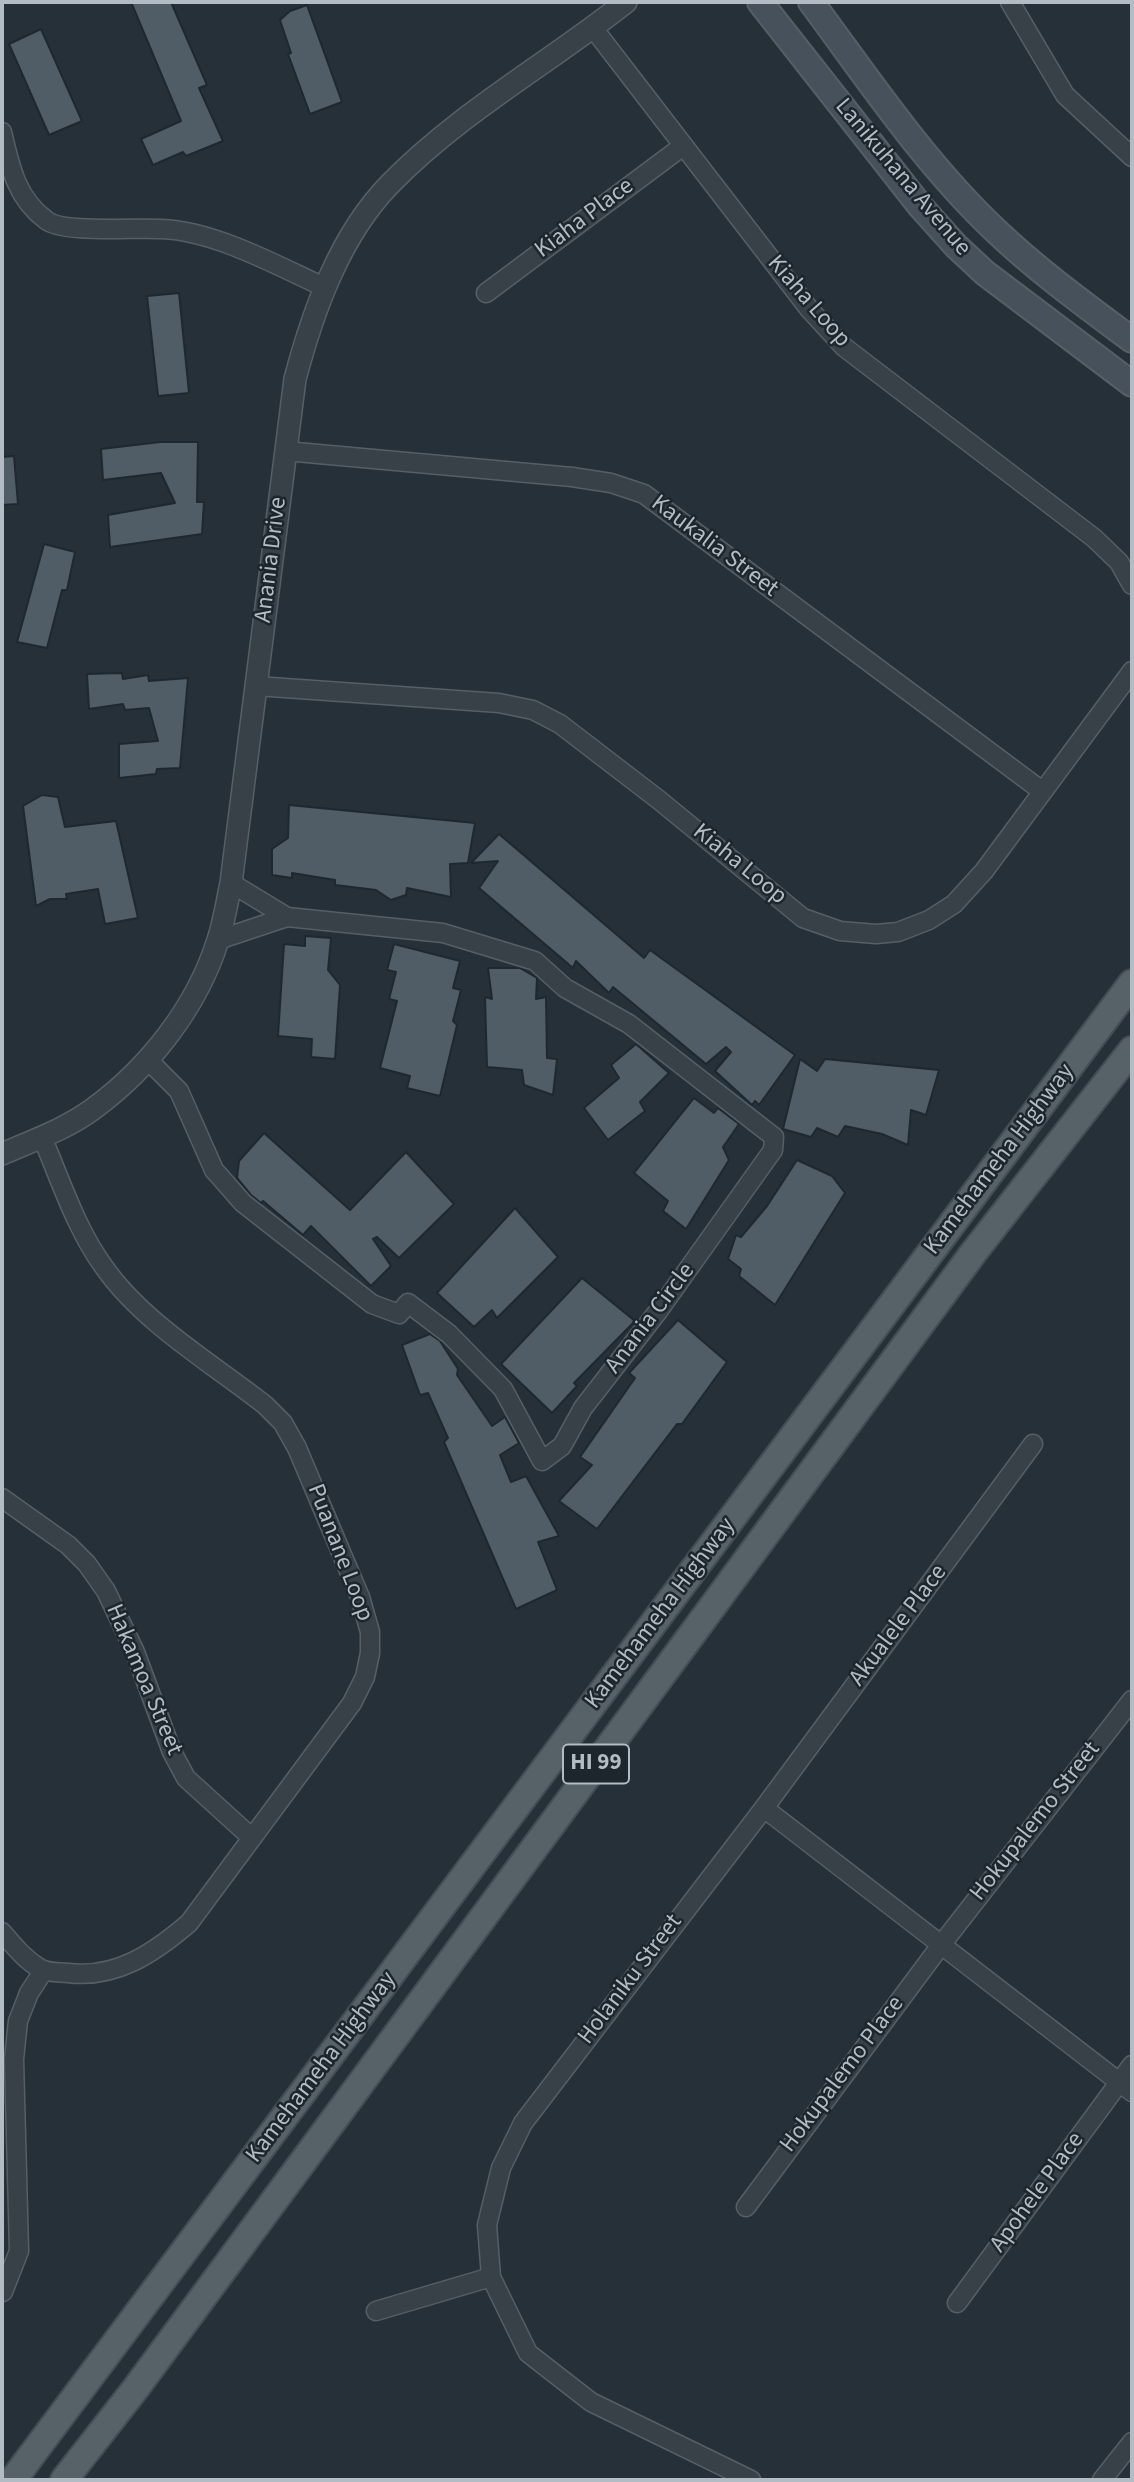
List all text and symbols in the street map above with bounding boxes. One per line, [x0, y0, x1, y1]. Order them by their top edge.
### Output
street label: Lanikuhana Avenue [828, 93, 976, 263]
street label: Kiaha Place [530, 173, 640, 265]
street label: Kiaha Loop [760, 250, 856, 354]
street label: Kaukalia Street [645, 490, 783, 604]
street label: Anania Drive [250, 496, 294, 624]
street label: Kiaha Loop [686, 818, 792, 912]
street label: Kamehameha Highway [919, 1059, 1081, 1261]
street label: Anania Circle [600, 1258, 702, 1380]
street label: Puanane Loop [300, 1480, 378, 1626]
street label: Kamehameha Highway [580, 1513, 742, 1715]
street label: Akualele Place [844, 1560, 954, 1692]
street label: Hakamoa Street [98, 1600, 188, 1760]
street label: Hokupalemo Street [965, 1737, 1107, 1907]
road number: HI 99 [563, 1744, 629, 1784]
street label: Holaniku Street [573, 1909, 689, 2051]
street label: Kamehameha Highway [241, 1967, 403, 2169]
street label: Hokupalemo Place [775, 1991, 911, 2159]
street label: Apohele Place [985, 2127, 1091, 2259]

